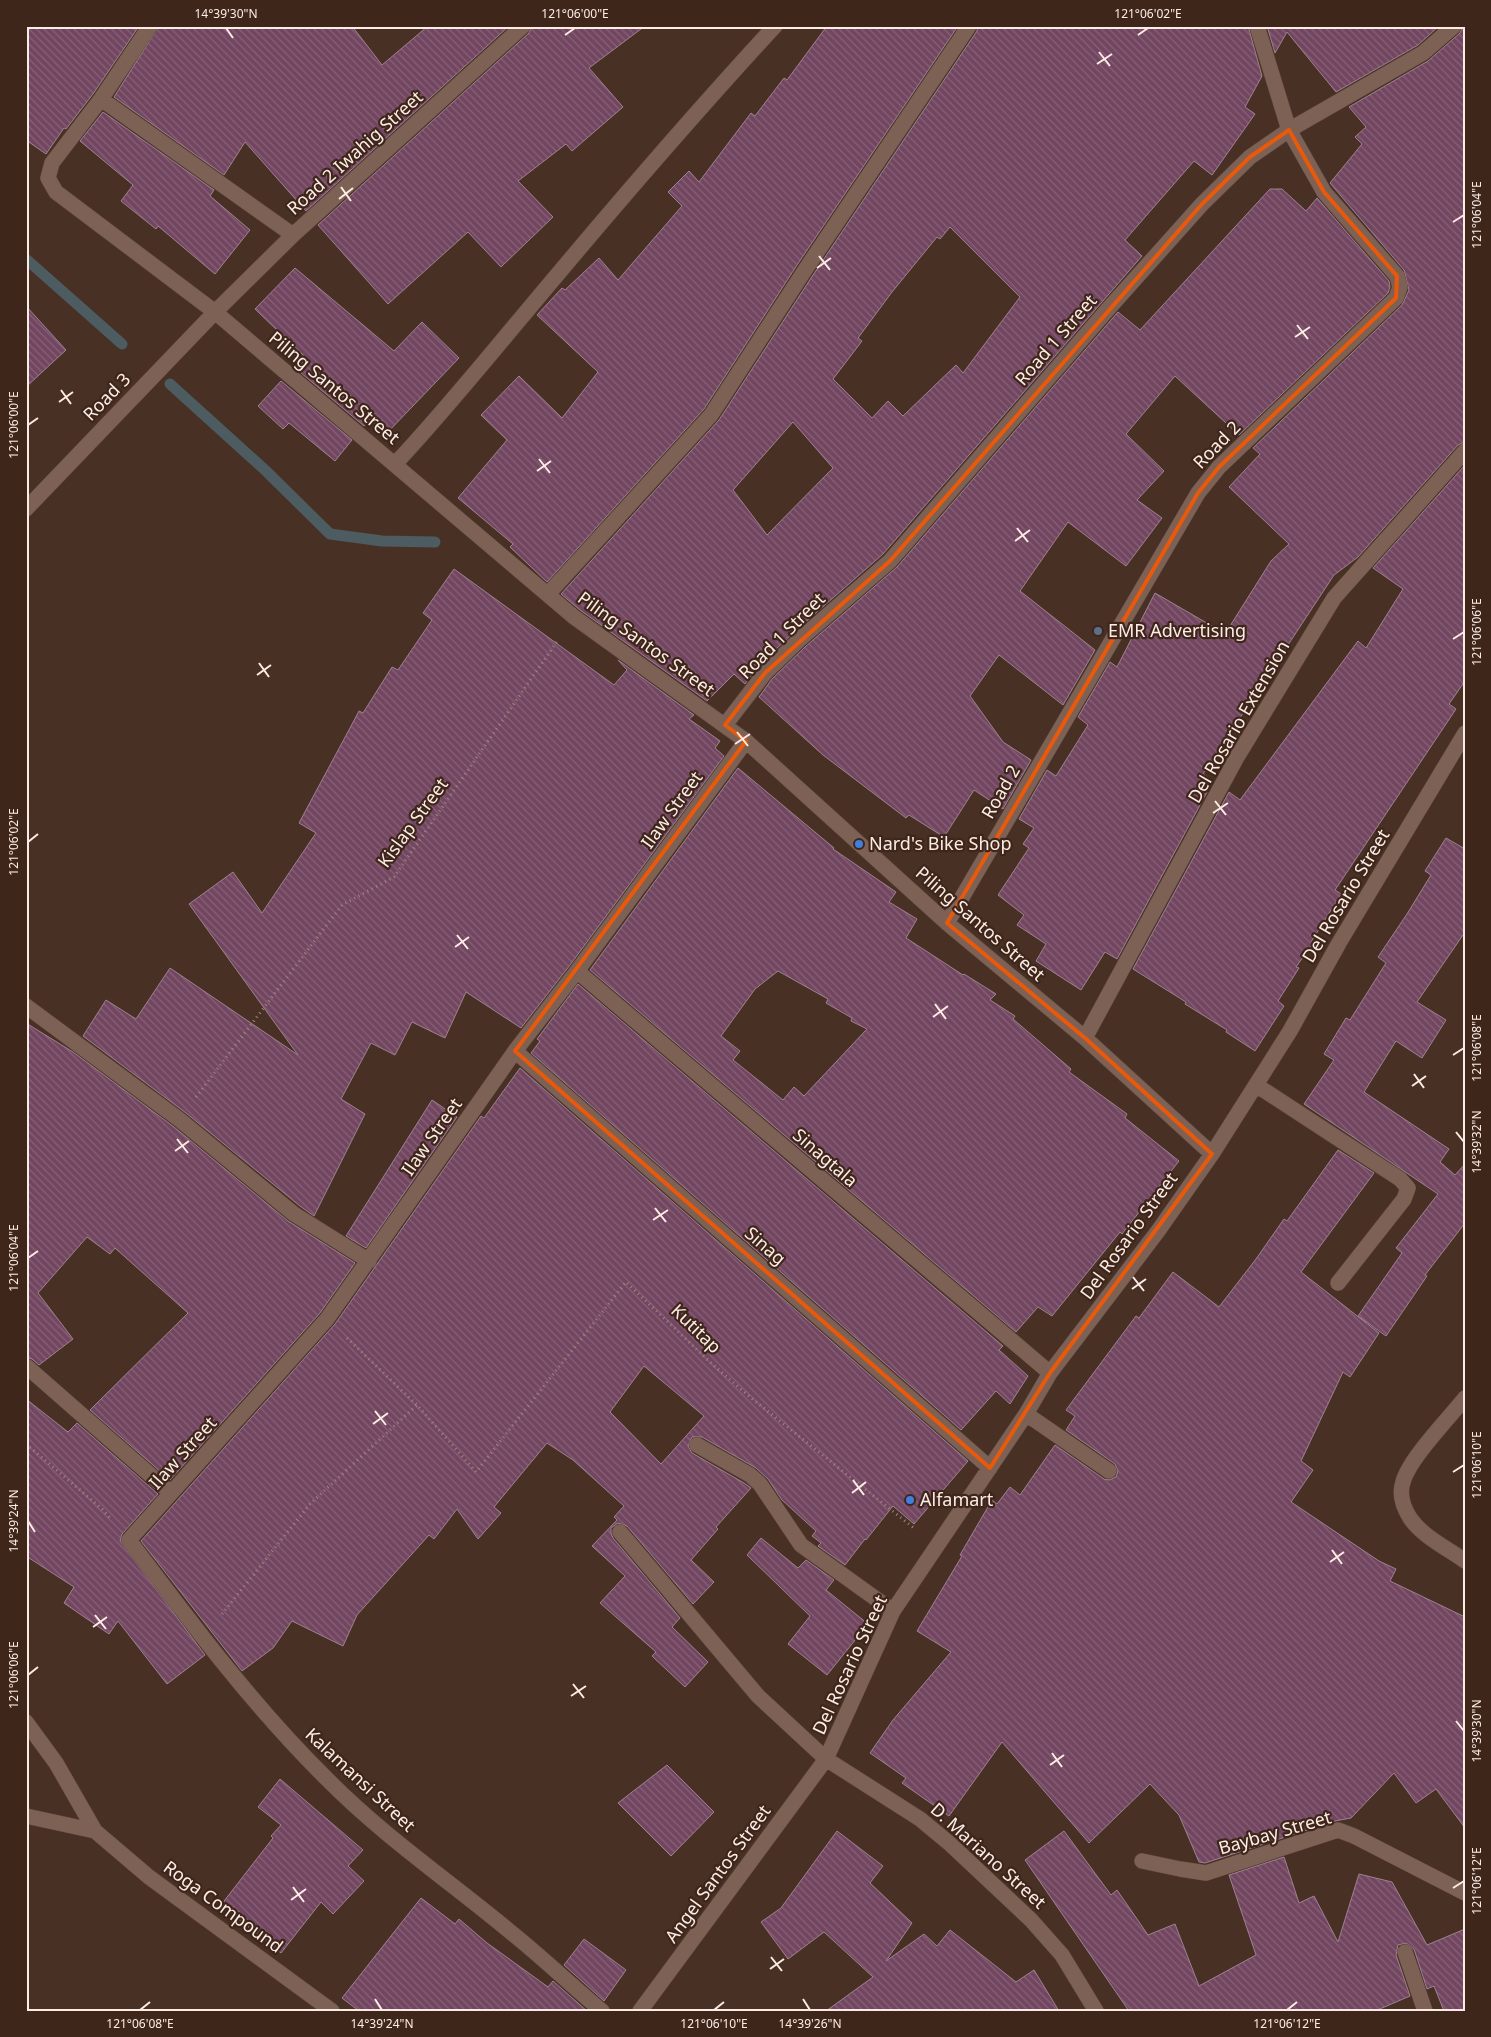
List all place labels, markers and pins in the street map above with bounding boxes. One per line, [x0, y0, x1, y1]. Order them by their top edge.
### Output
place label: EMR Advertising [1108, 618, 1246, 642]
marker: EMR Advertising [1092, 625, 1104, 637]
place label: Nard's Bike Shop [869, 831, 1012, 855]
marker: Nard's Bike Shop [853, 838, 865, 850]
place label: Alfamart [920, 1487, 994, 1511]
marker: Alfamart [904, 1494, 916, 1506]

